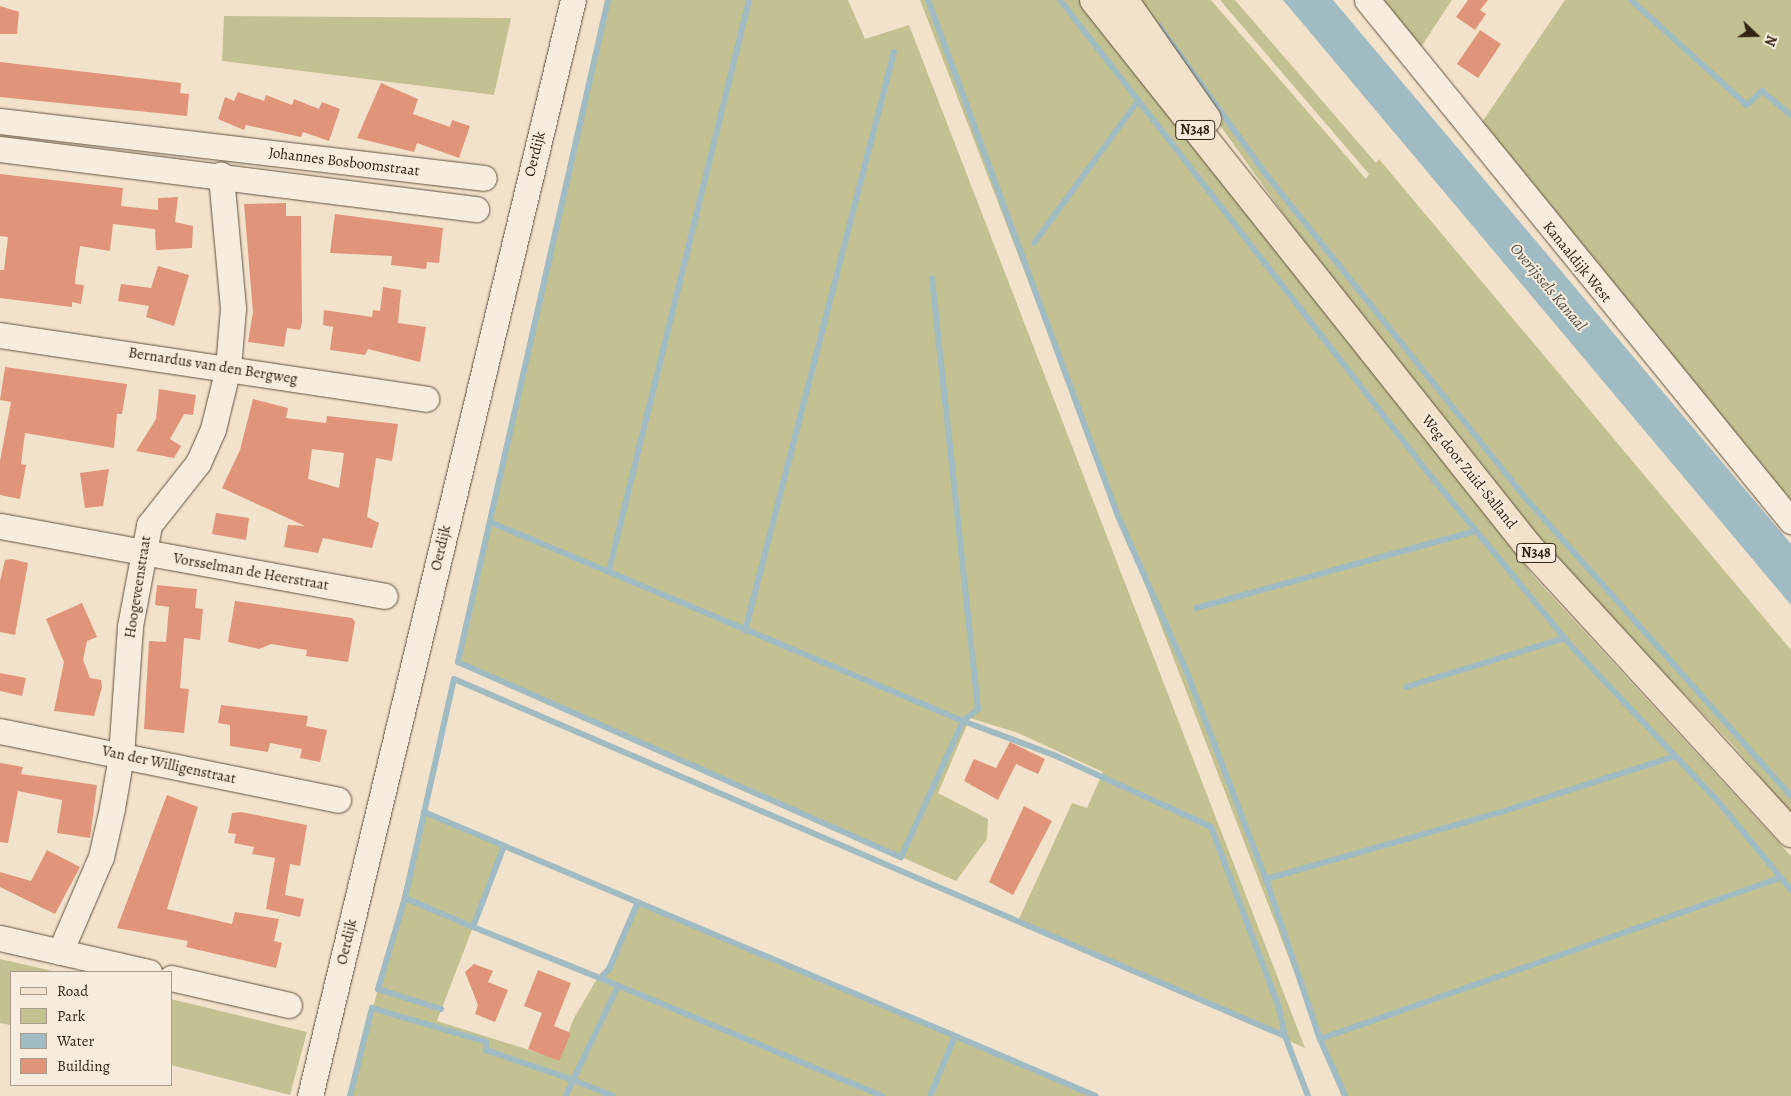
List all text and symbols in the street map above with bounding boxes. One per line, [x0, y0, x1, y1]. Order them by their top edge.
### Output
north arrow [1731, 10, 1781, 60]
text: N [1760, 32, 1781, 49]
road number: N348 [1175, 118, 1215, 142]
street label: Oerdijk [521, 129, 549, 179]
street label: Johannes Bosboomstraat [268, 144, 420, 180]
street label: Kanaaldijk West [1539, 218, 1615, 306]
water label: Overijssels Kanaal [1506, 239, 1590, 335]
street label: Bernardus van den Bergweg [127, 344, 299, 388]
street label: Weg door Zuid-Salland [1418, 411, 1520, 533]
street label: Oerdijk [427, 523, 455, 573]
street label: Hoogeveenstraat [121, 534, 155, 640]
road number: N348 [1516, 542, 1556, 564]
street label: Vorsselman de Heerstraat [172, 549, 330, 595]
street label: Van der Willigenstraat [100, 742, 238, 788]
street label: Oerdijk [333, 917, 361, 967]
legend [10, 971, 172, 1086]
text: Road [57, 981, 88, 1001]
text: Park [57, 1006, 85, 1026]
text: Water [57, 1031, 94, 1051]
text: Building [57, 1056, 110, 1076]

